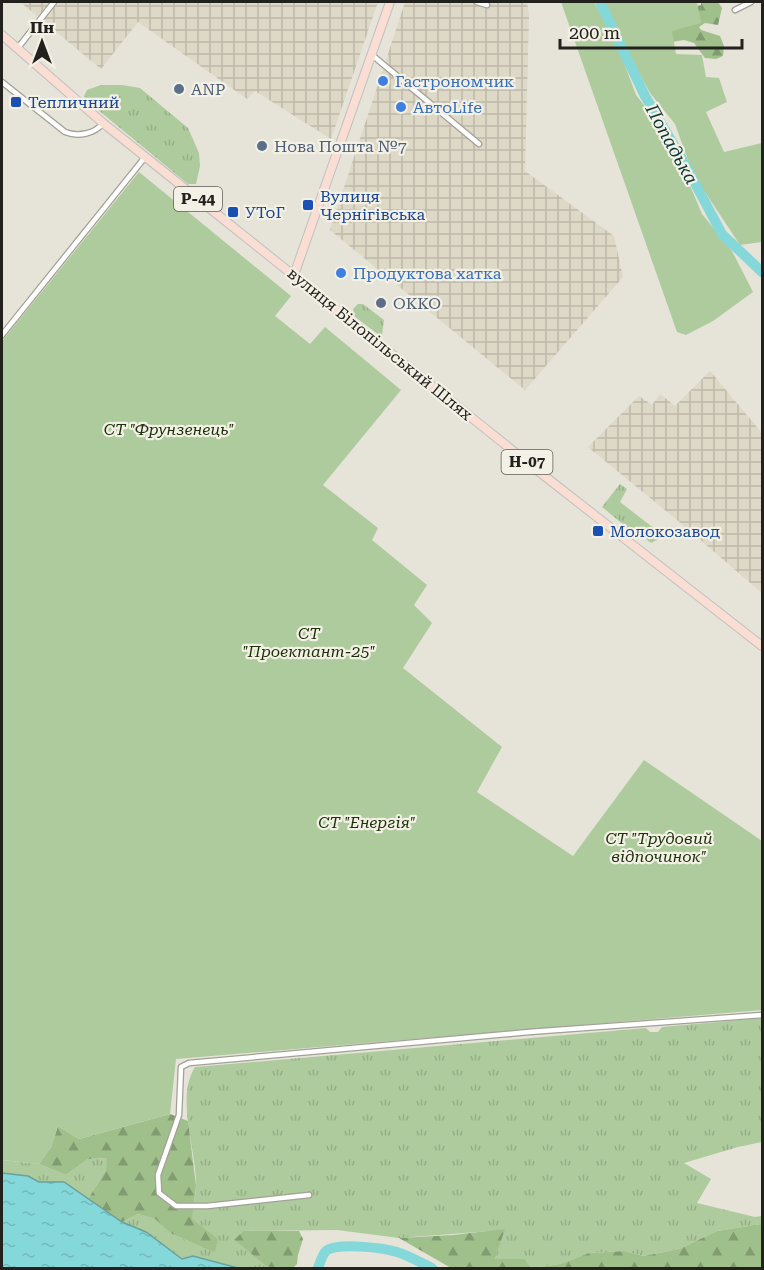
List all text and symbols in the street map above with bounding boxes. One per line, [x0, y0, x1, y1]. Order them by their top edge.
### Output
north arrow [12, 12, 72, 72]
scale bar [560, 12, 742, 50]
text: Пн [30, 18, 54, 37]
text: 200 m [569, 22, 620, 43]
place label: Гастрономчик [395, 72, 514, 91]
marker: Гастрономчик [376, 74, 390, 88]
place label: ANP [191, 80, 225, 99]
marker: ANP [172, 82, 186, 96]
place label: Тепличний [28, 93, 120, 112]
marker: Тепличний [9, 95, 23, 109]
place label: АвтоLife [413, 98, 482, 117]
water label: Попадька [641, 99, 703, 188]
marker: АвтоLife [394, 100, 408, 114]
place label: Нова Пошта №7 [274, 137, 407, 156]
marker: Нова Пошта №7 [255, 139, 269, 153]
road number: Р-44 [174, 187, 222, 211]
place label: Вулиця Чернігівська [320, 187, 425, 224]
marker: Вулиця Чернігівська [301, 198, 315, 212]
place label: УТоГ [245, 203, 285, 222]
marker: УТоГ [226, 205, 240, 219]
street label: вулиця Білопільський Шлях [284, 264, 477, 425]
place label: Продуктова хатка [353, 264, 502, 283]
marker: Продуктова хатка [334, 266, 348, 280]
place label: ОККО [393, 294, 441, 313]
marker: ОККО [374, 296, 388, 310]
park label: СТ "Фрунзенець" [104, 420, 234, 439]
road number: Н-07 [502, 450, 552, 474]
place label: Молокозавод [610, 522, 720, 541]
marker: Молокозавод [591, 524, 605, 538]
park label: СТ "Проектант-25" [242, 624, 376, 661]
park label: СТ "Енергія" [318, 813, 416, 832]
park label: СТ "Трудовий відпочинок" [605, 829, 713, 866]

